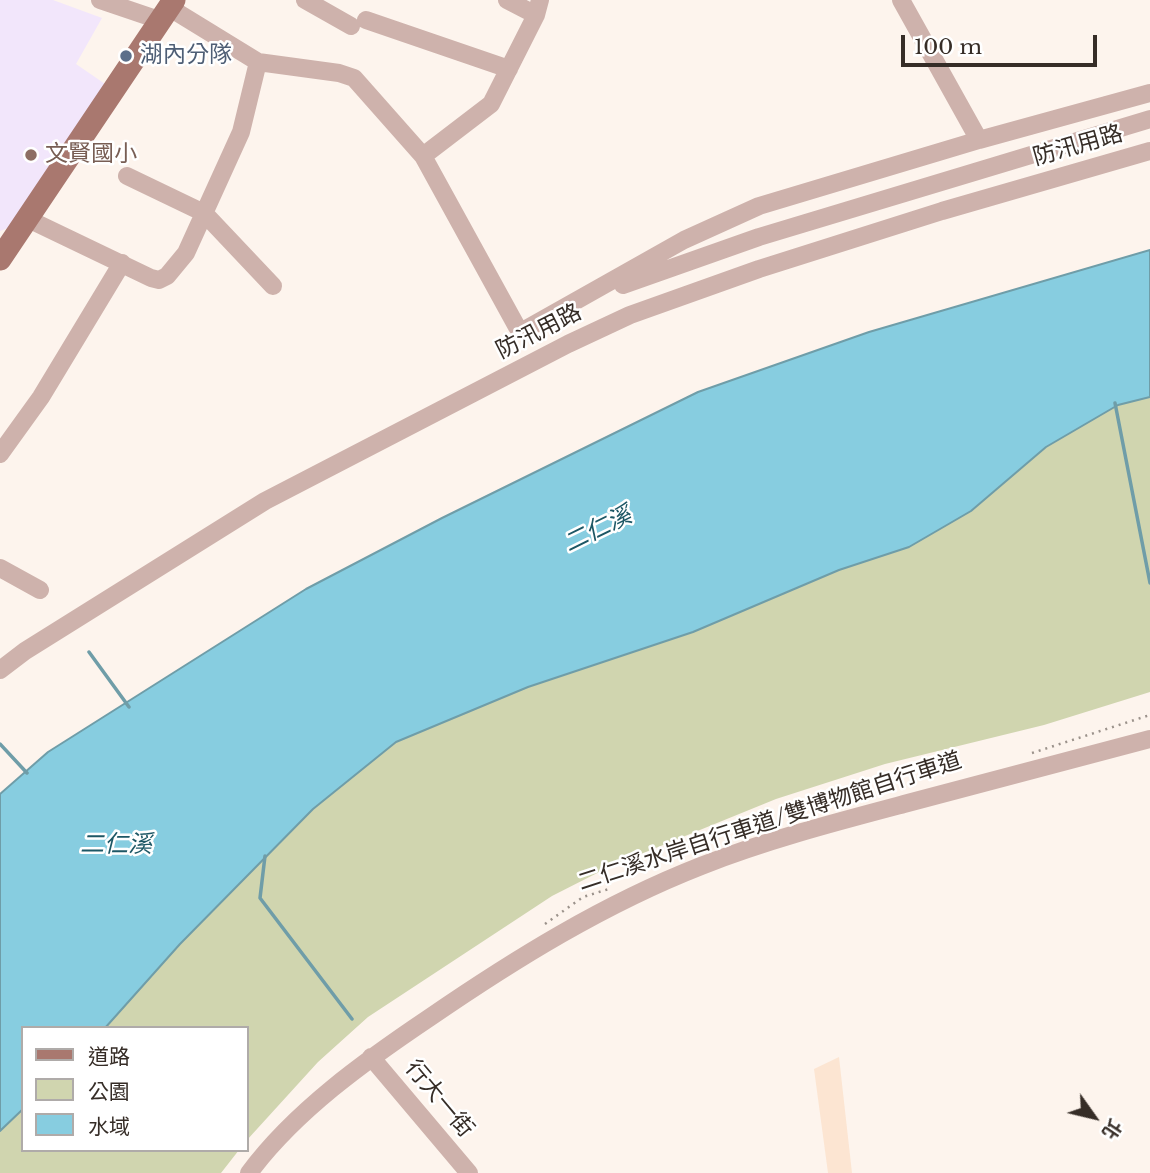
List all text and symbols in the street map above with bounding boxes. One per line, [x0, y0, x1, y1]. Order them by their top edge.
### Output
scale bar [905, 21, 1101, 65]
text: 100 m [914, 34, 982, 60]
place label: 湖內分隊 [140, 42, 232, 70]
marker: 湖內分隊 [118, 48, 134, 64]
street label: 防汛用路 [1030, 120, 1126, 172]
place label: 文賢國小 [45, 141, 137, 169]
marker: 文賢國小 [23, 147, 39, 163]
street label: 防汛用路 [492, 299, 586, 365]
water label: 二仁溪 [559, 501, 637, 559]
street label: 二仁溪水岸自行車道/雙博物館自行車道 [575, 747, 965, 897]
water label: 二仁溪 [80, 831, 152, 859]
legend [21, 1026, 248, 1152]
text: 道路 [88, 1044, 130, 1070]
street label: 行大一街 [399, 1055, 479, 1143]
text: 公園 [88, 1079, 130, 1105]
north arrow [1059, 1082, 1129, 1152]
text: 水域 [88, 1114, 130, 1140]
text: 北 [1097, 1115, 1127, 1143]

